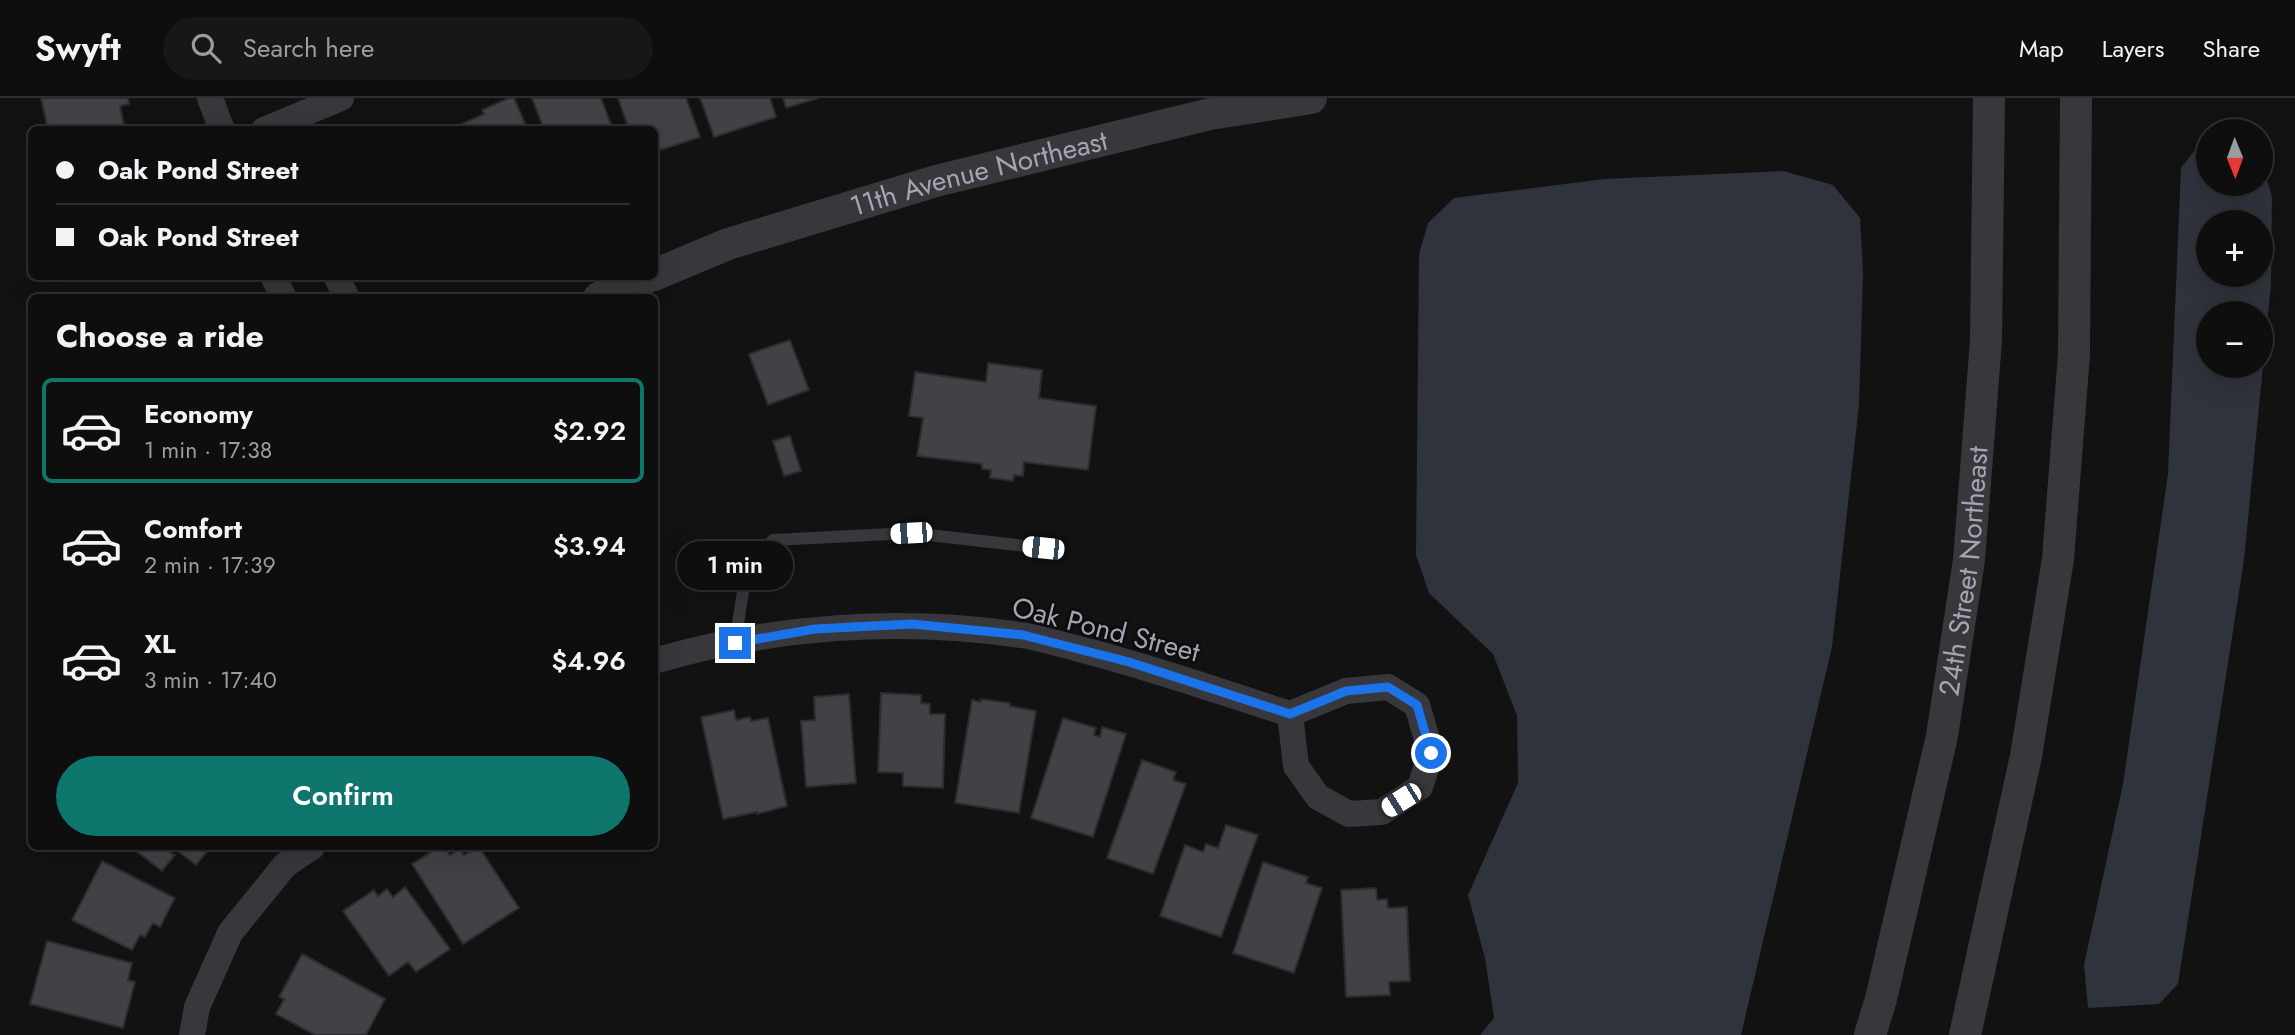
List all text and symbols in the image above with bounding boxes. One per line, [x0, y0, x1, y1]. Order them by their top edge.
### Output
search box [163, 17, 653, 80]
text: Swyft [35, 25, 121, 72]
icon: search [187, 29, 225, 67]
text: Search here [243, 29, 374, 67]
text: Map [2019, 31, 2064, 66]
text: Layers [2102, 31, 2164, 66]
text: Share [2202, 31, 2260, 66]
north arrow [2196, 119, 2273, 196]
map controls [2196, 119, 2273, 378]
street label: 11th Avenue Northeast [845, 120, 1112, 227]
text: Oak Pond Street [98, 151, 299, 189]
button: + [2196, 210, 2273, 287]
text: Oak Pond Street [98, 218, 299, 256]
button: − [2196, 301, 2273, 378]
text: Choose a ride [56, 313, 264, 359]
text: Economy [144, 395, 253, 433]
icon: car [60, 399, 123, 462]
text: $2.92 [553, 412, 626, 450]
text: 1 min · 17:38 [144, 433, 272, 467]
street label: 24th Street Northeast [1928, 445, 1999, 699]
text: Comfort [144, 510, 242, 548]
icon: car [60, 514, 123, 577]
car [890, 521, 933, 545]
text: $3.94 [553, 527, 626, 565]
car [1022, 535, 1065, 561]
callout: 1 min [677, 542, 793, 590]
text: 2 min · 17:39 [144, 548, 276, 582]
text: 1 min [707, 548, 763, 582]
street label: Oak Pond Street [1008, 586, 1204, 673]
text: XL [144, 625, 176, 663]
route end [719, 627, 751, 659]
icon: car [60, 629, 123, 692]
text: $4.96 [551, 642, 626, 680]
text: 3 min · 17:40 [144, 663, 277, 697]
route start [1415, 737, 1447, 769]
button: Confirm [56, 756, 630, 836]
car [1378, 780, 1425, 820]

